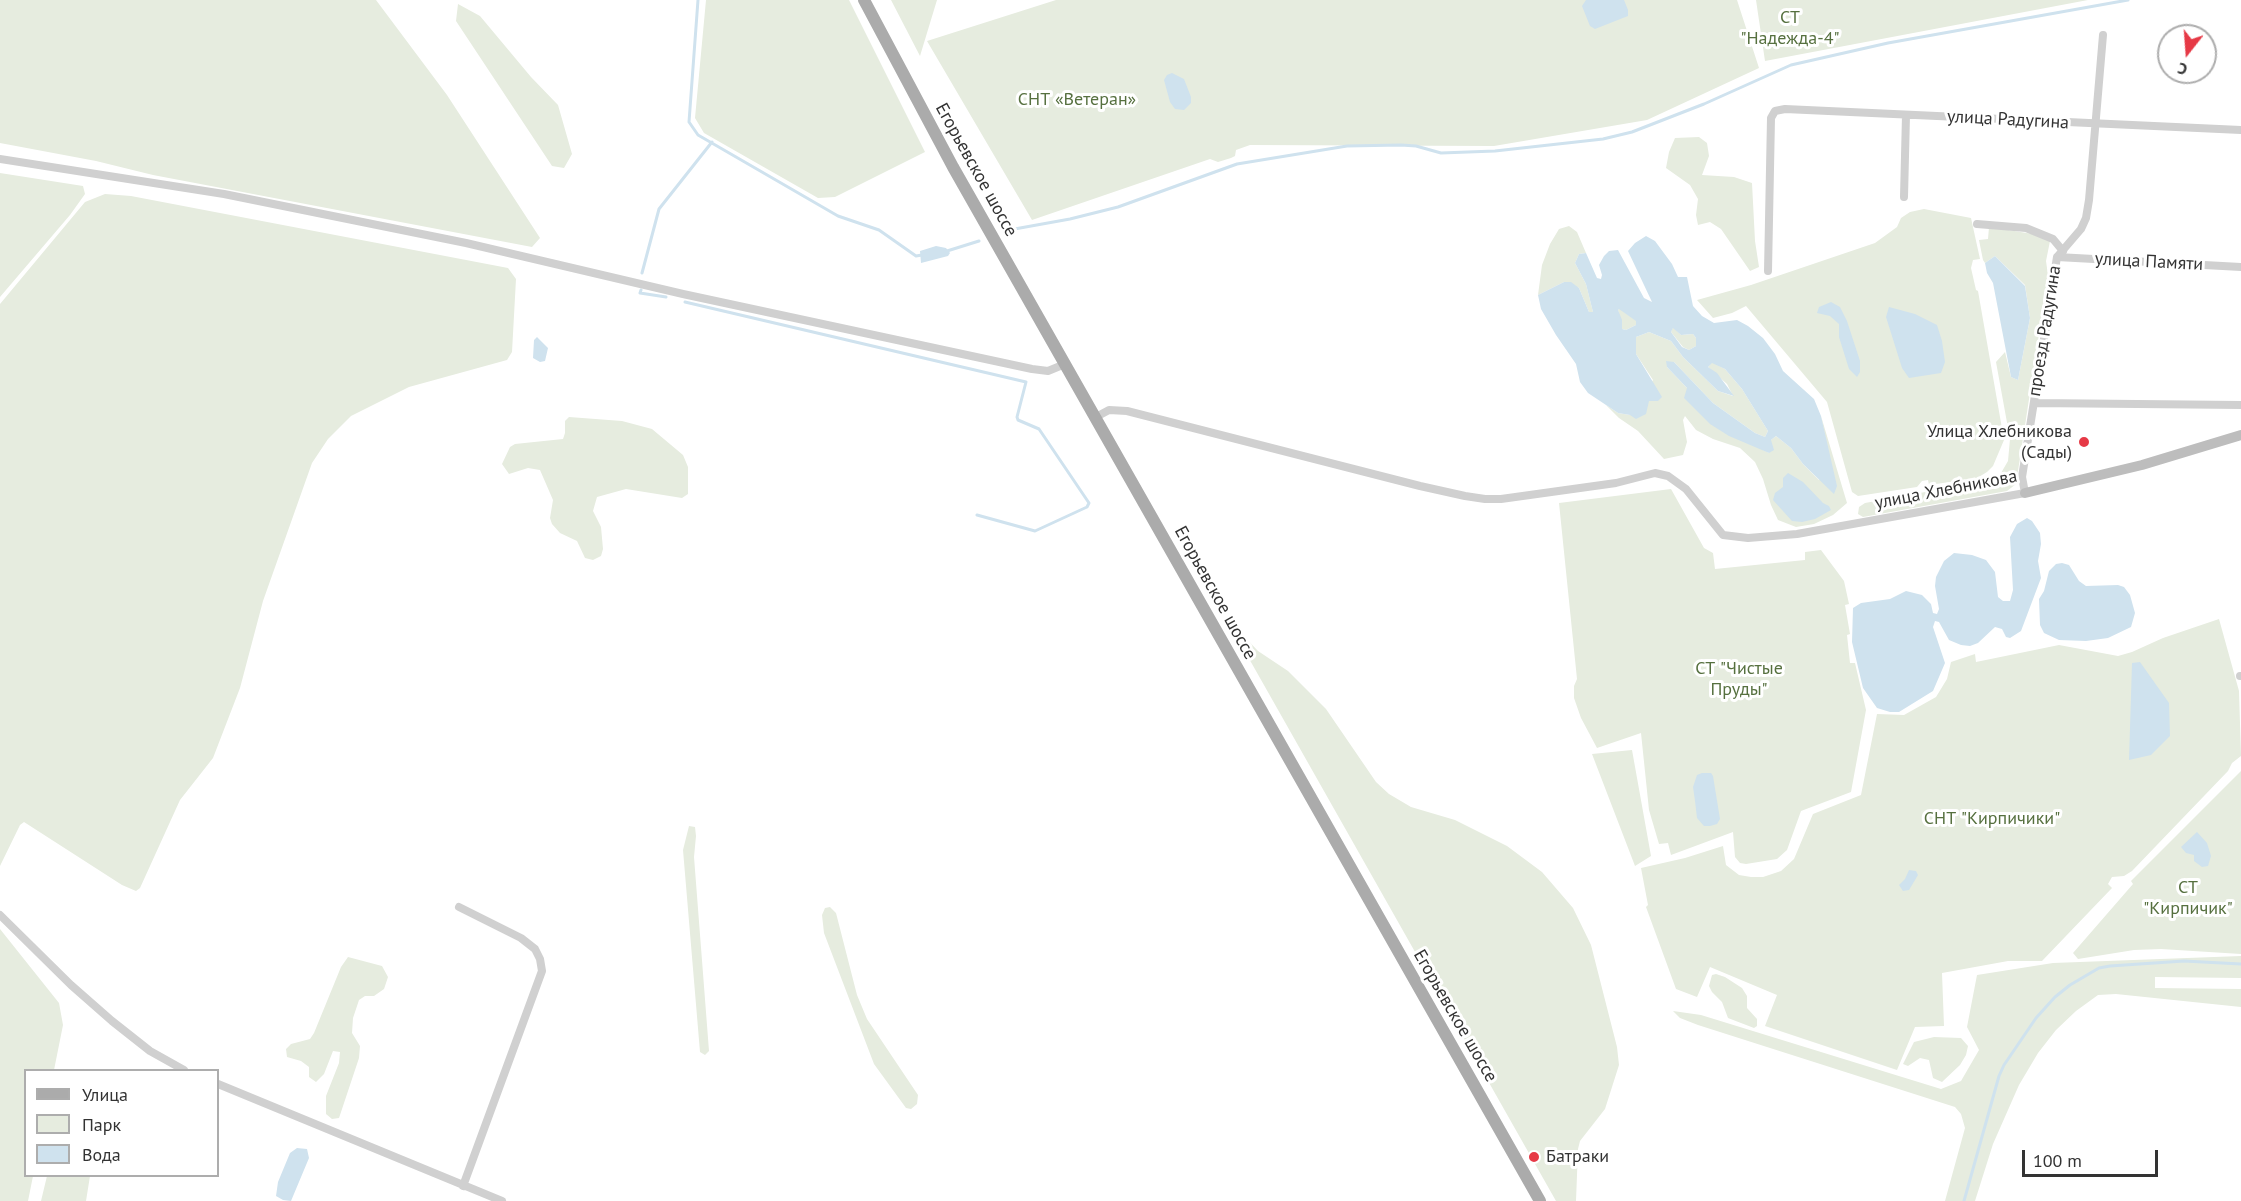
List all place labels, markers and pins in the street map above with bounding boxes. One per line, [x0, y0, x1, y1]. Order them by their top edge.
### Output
place label: Улица Хлебникова (Сады) [1927, 421, 2072, 464]
marker: Улица Хлебникова (Сады) [2077, 435, 2091, 449]
place label: Батраки [1546, 1146, 1609, 1168]
marker: Батраки [1527, 1150, 1541, 1164]

